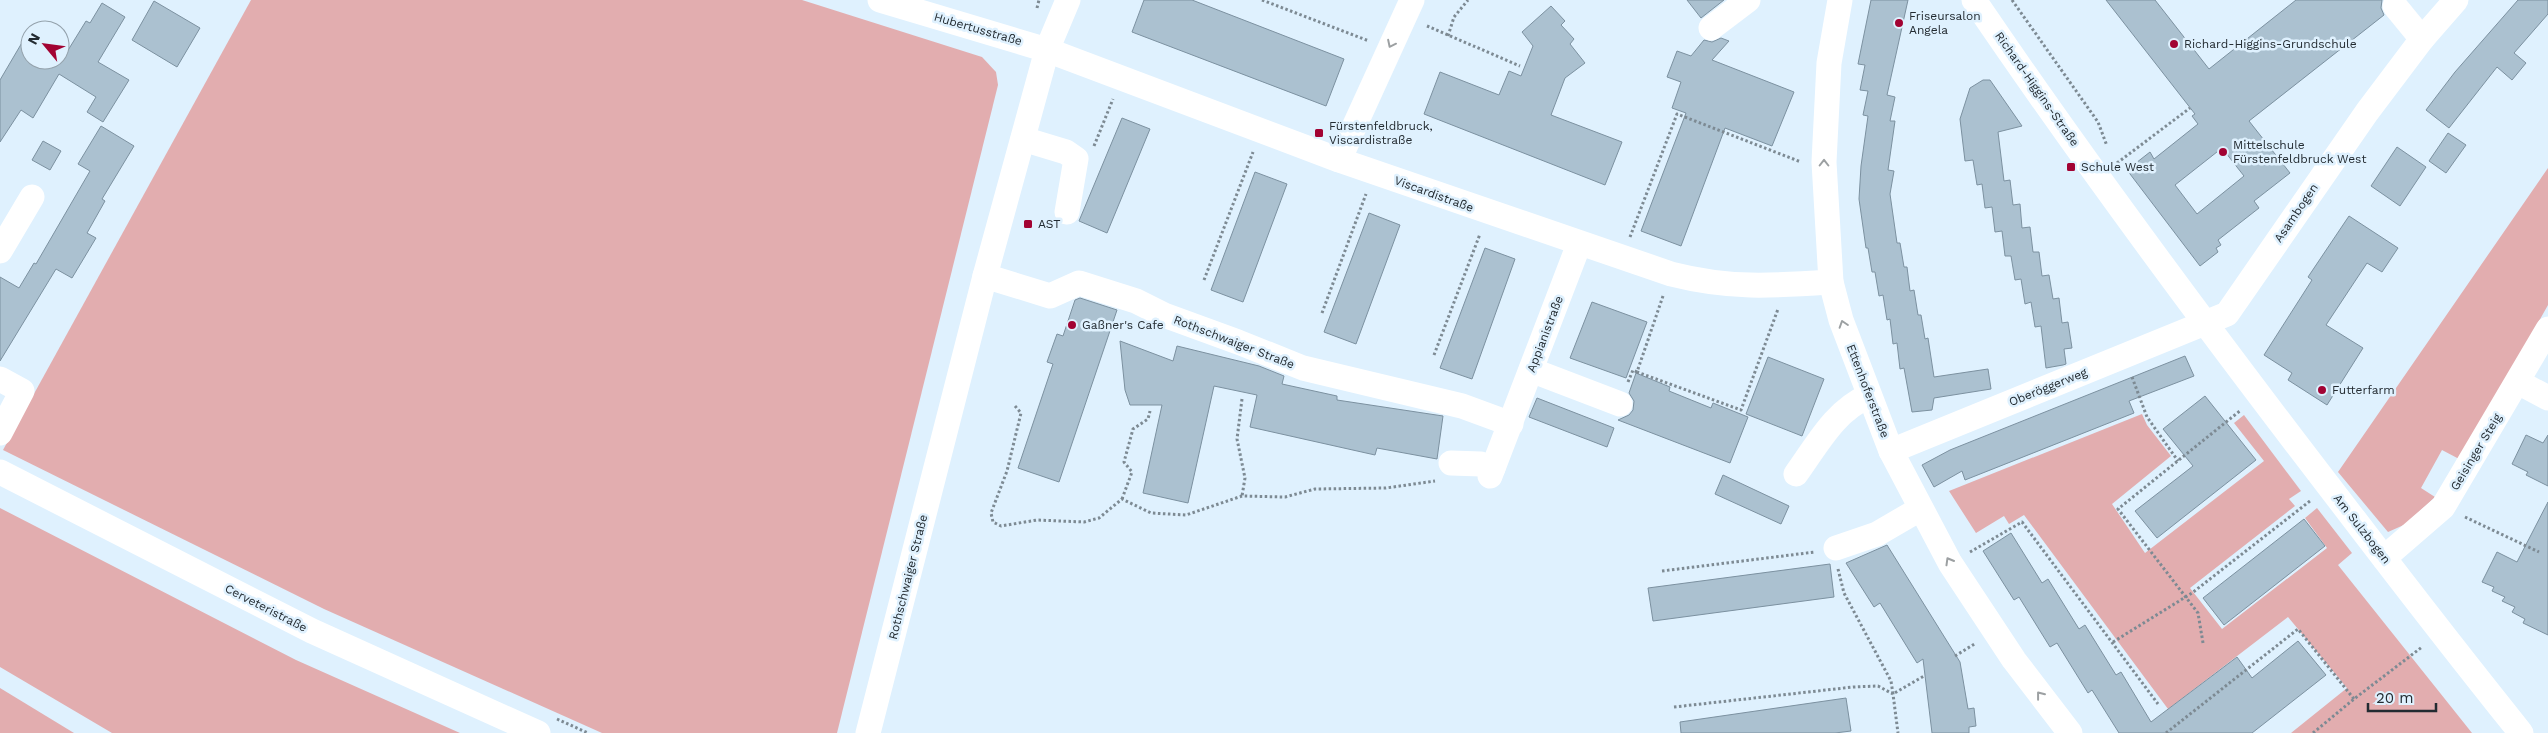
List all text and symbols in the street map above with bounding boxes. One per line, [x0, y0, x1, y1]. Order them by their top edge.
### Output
place label: Friseursalon Angela [1909, 9, 1981, 37]
street label: Hubertusstraße [932, 10, 1024, 48]
marker: Friseursalon Angela [1893, 17, 1905, 29]
north arrow [20, 20, 70, 70]
street label: Richard-Higgins-Straße [1992, 29, 2082, 149]
text: N [24, 30, 43, 47]
place label: Richard-Higgins-Grundschule [2184, 37, 2357, 51]
marker: Richard-Higgins-Grundschule [2168, 38, 2180, 50]
one-way arrow [1387, 39, 1397, 48]
place label: Fürstenfeldbruck, Viscardistraße [1329, 119, 1433, 147]
marker: Fürstenfeldbruck, Viscardistraße [1313, 127, 1325, 139]
place label: Mittelschule Fürstenfeldbruck West [2233, 138, 2366, 166]
marker: Mittelschule Fürstenfeldbruck West [2217, 146, 2229, 158]
one-way arrow [1819, 159, 1829, 167]
place label: Schule West [2081, 160, 2154, 174]
marker: Schule West [2065, 161, 2077, 173]
street label: Viscardistraße [1392, 173, 1476, 215]
street label: Asambogen [2271, 181, 2321, 245]
place label: AST [1038, 217, 1060, 231]
marker: AST [1022, 218, 1034, 230]
street label: Appianistraße [1524, 294, 1566, 374]
street label: Rothschwaiger Straße [1172, 312, 1296, 372]
place label: Gaßner's Cafe [1082, 318, 1164, 332]
marker: Gaßner's Cafe [1066, 319, 1078, 331]
one-way arrow [1838, 320, 1848, 329]
street label: Ettenhoferstraße [1844, 342, 1892, 440]
street label: Oberöggerweg [2007, 365, 2090, 409]
place label: Futterfarm [2332, 383, 2395, 397]
marker: Futterfarm [2316, 384, 2328, 396]
street label: Geisinger Steig [2448, 411, 2505, 493]
street label: Am Sulzbogen [2331, 492, 2393, 566]
street label: Rothschwaiger Straße [886, 513, 930, 641]
one-way arrow [1945, 557, 1955, 566]
street label: Cerveteristraße [223, 581, 309, 635]
scale bar [2368, 680, 2436, 712]
text: 20 m [2376, 689, 2414, 707]
one-way arrow [2037, 691, 2046, 700]

